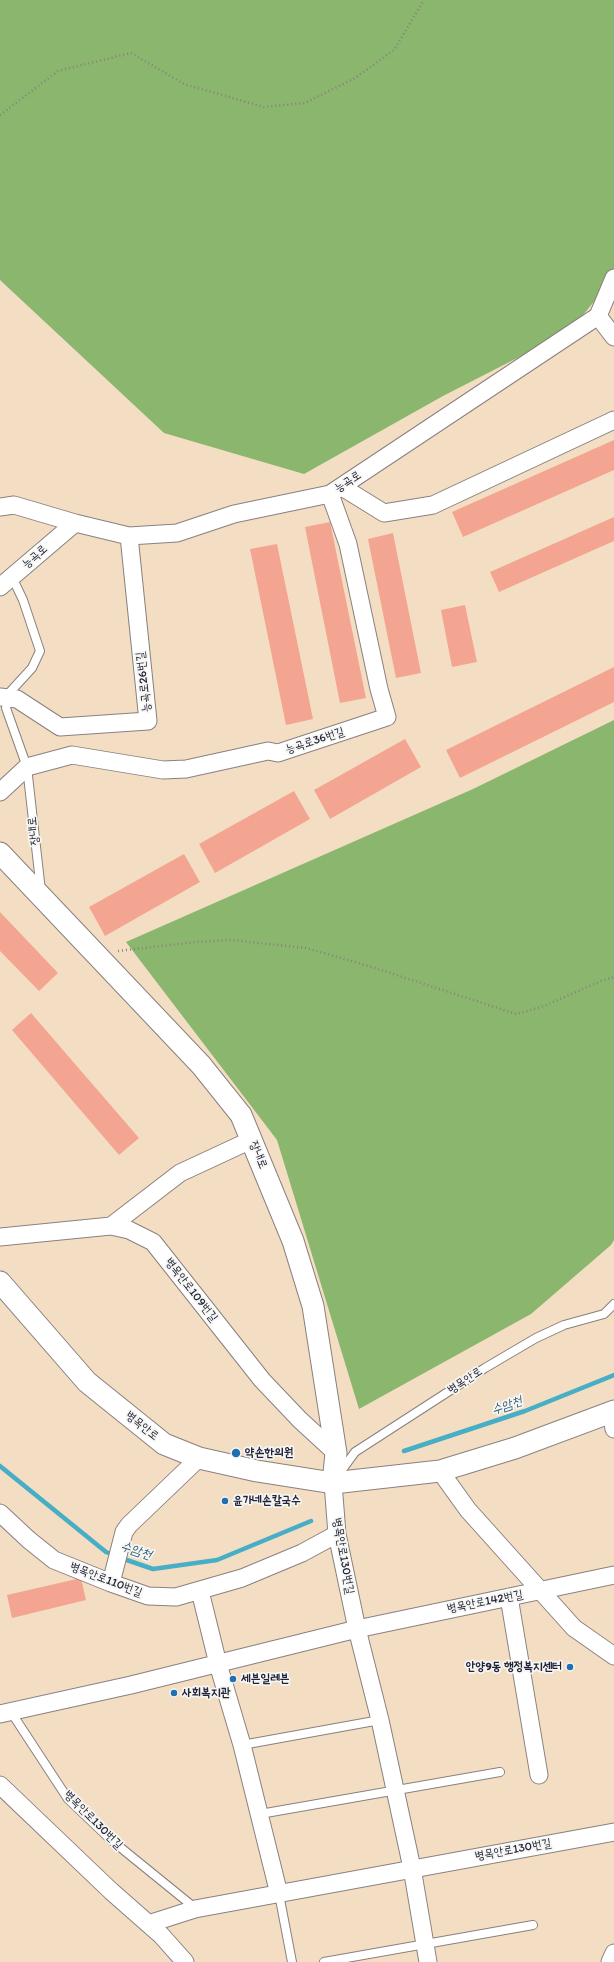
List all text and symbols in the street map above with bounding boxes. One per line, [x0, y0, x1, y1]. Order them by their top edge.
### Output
street label: 능곡로 [332, 468, 364, 496]
street label: 능곡로 [19, 542, 51, 572]
street label: 능곡로26번길 [134, 651, 154, 713]
street label: 능곡로36번길 [284, 725, 346, 757]
street label: 장내로 [25, 816, 43, 846]
street label: 장내로 [246, 1139, 270, 1171]
street label: 병목안로109번길 [162, 1255, 220, 1325]
street label: 병목안로 [445, 1364, 485, 1398]
water label: 수암천 [490, 1394, 524, 1418]
street label: 병목안로 [122, 1408, 162, 1444]
place label: 약손한의원 [245, 1446, 293, 1460]
marker: 약손한의원 [230, 1447, 242, 1459]
place label: 윤가네손칼국수 [233, 1494, 301, 1508]
marker: 윤가네손칼국수 [220, 1496, 230, 1506]
street label: 병목안로130번길 [329, 1517, 357, 1595]
water label: 수암천 [119, 1539, 153, 1563]
street label: 병목안로110번길 [68, 1560, 144, 1600]
street label: 병목안로142번길 [446, 1588, 524, 1616]
place label: 안양9동 행정복지센터 [466, 1660, 562, 1674]
marker: 안양9동 행정복지센터 [565, 1662, 575, 1672]
place label: 세븐일레븐 [241, 1672, 289, 1686]
marker: 세븐일레븐 [228, 1674, 238, 1684]
place label: 사회복지관 [182, 1686, 230, 1700]
marker: 사회복지관 [169, 1688, 179, 1698]
street label: 병목안로130번길 [61, 1788, 125, 1852]
street label: 병목안로130번길 [474, 1836, 552, 1864]

